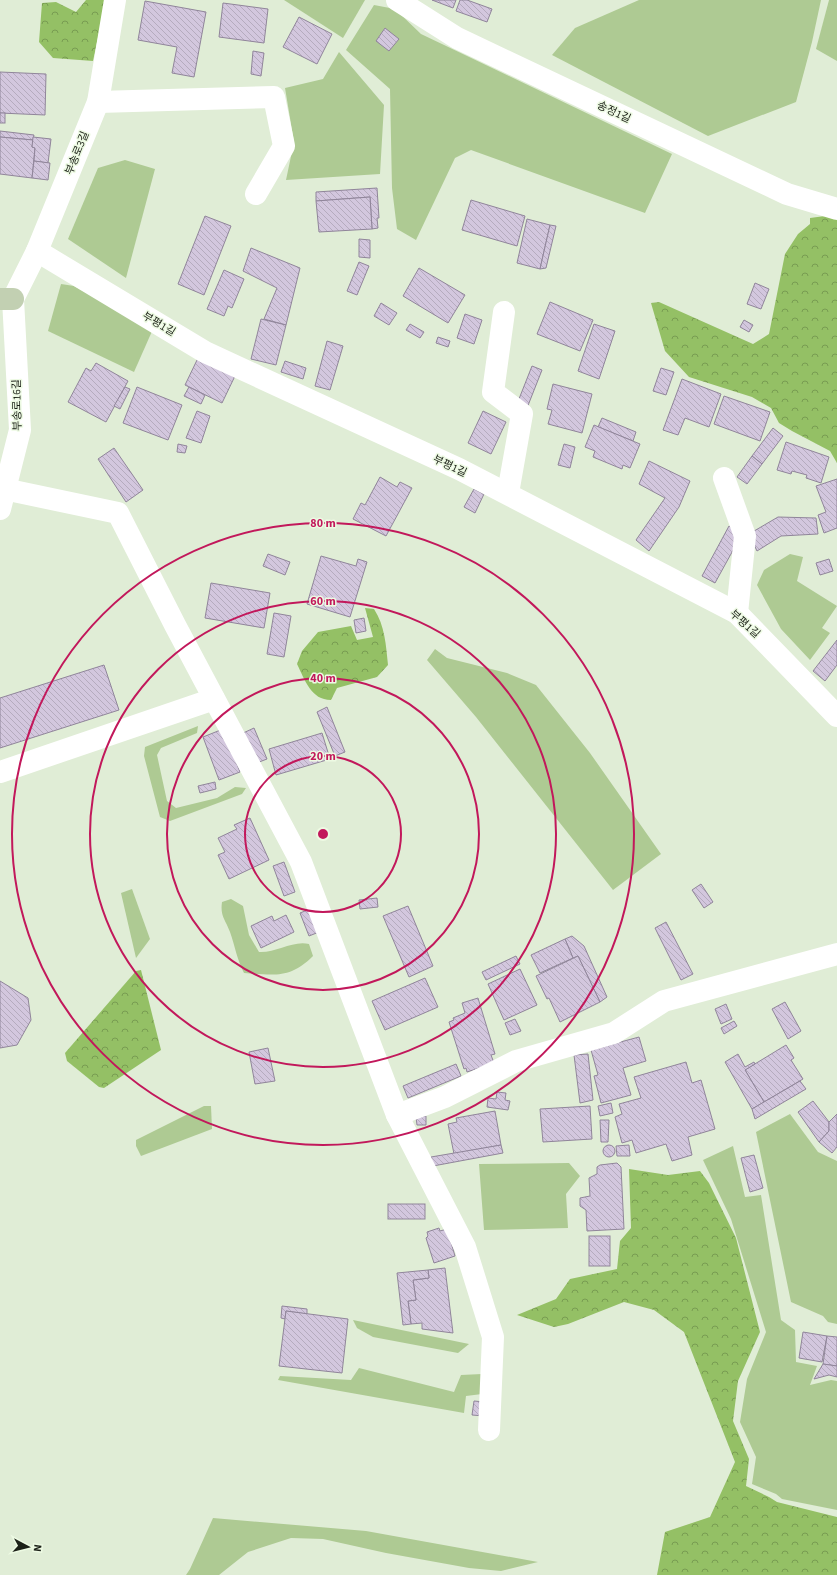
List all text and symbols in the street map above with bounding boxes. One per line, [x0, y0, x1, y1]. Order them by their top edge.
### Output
street label: 송정1길 [595, 98, 633, 126]
street label: 부송로3길 [61, 129, 93, 177]
street label: 부평1길 [140, 308, 178, 340]
street label: 부송로16길 [9, 379, 25, 431]
street label: 부평1길 [431, 452, 469, 480]
text: 80 m [310, 515, 336, 532]
text: 60 m [310, 593, 336, 610]
street label: 부평1길 [727, 606, 763, 642]
text: 40 m [310, 670, 336, 687]
text: 20 m [310, 748, 336, 765]
centre of rings [316, 827, 330, 841]
north arrow [8, 1527, 48, 1567]
text: N [30, 1544, 45, 1553]

